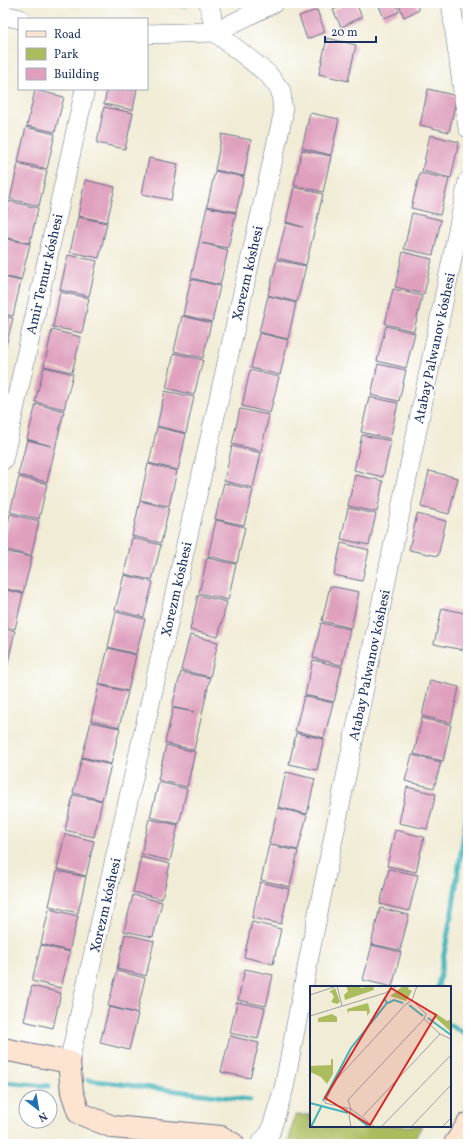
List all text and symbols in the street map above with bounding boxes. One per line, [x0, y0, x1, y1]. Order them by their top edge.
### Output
legend [18, 18, 148, 90]
scale bar [325, 18, 376, 44]
text: 20 m [331, 25, 358, 41]
text: Road [54, 27, 81, 43]
text: Park [54, 47, 79, 63]
text: Building [54, 67, 99, 83]
street label: Amir Temur kóshesi [22, 212, 69, 337]
street label: Xorezm kóshesi [228, 224, 269, 323]
street label: Atabay Palwanov kóshesi [410, 271, 461, 426]
street label: Xorezm kóshesi [157, 540, 198, 639]
street label: Atabay Palwanov kóshesi [345, 588, 396, 743]
street label: Xorezm kóshesi [86, 856, 127, 955]
inset map [310, 986, 451, 1127]
north arrow [18, 1089, 58, 1129]
text: N [35, 1108, 50, 1125]

